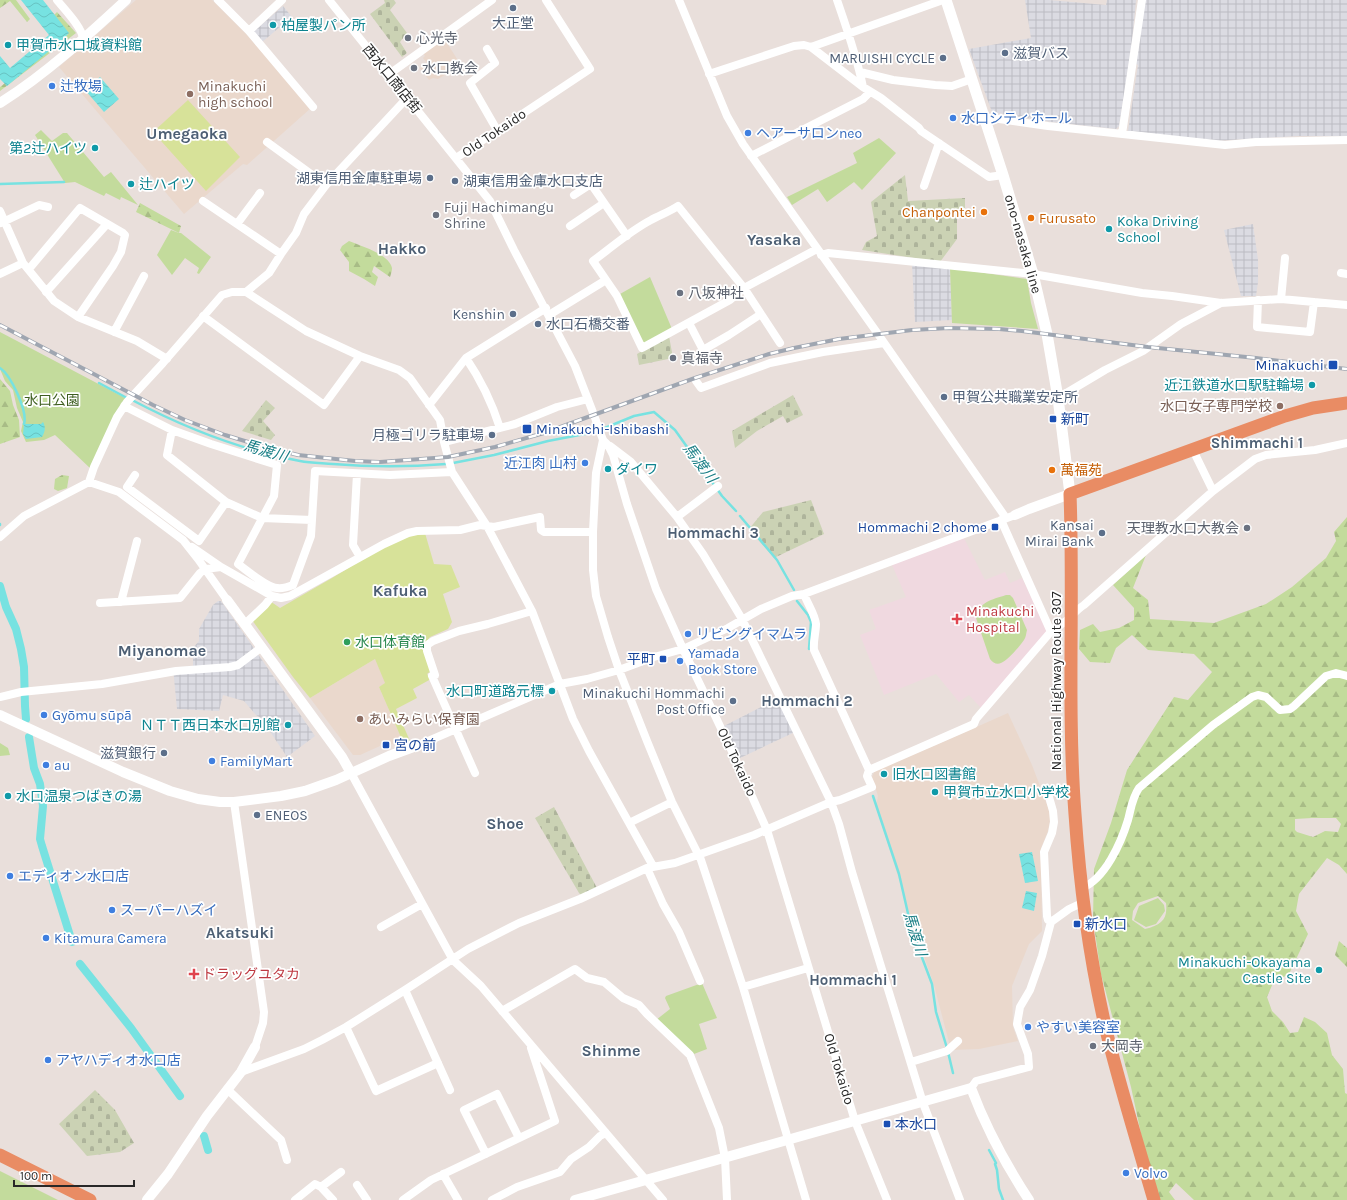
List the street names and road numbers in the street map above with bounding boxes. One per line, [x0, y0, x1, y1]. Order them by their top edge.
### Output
street label: 西水口商店街 [359, 41, 425, 117]
street label: Old Tokaido [459, 105, 529, 161]
street label: ono-nasaka line [1001, 192, 1045, 296]
street label: National Highway Route 307 [1048, 591, 1065, 770]
street label: Old Tokaido [714, 725, 760, 799]
street label: Old Tokaido [820, 1031, 858, 1107]

